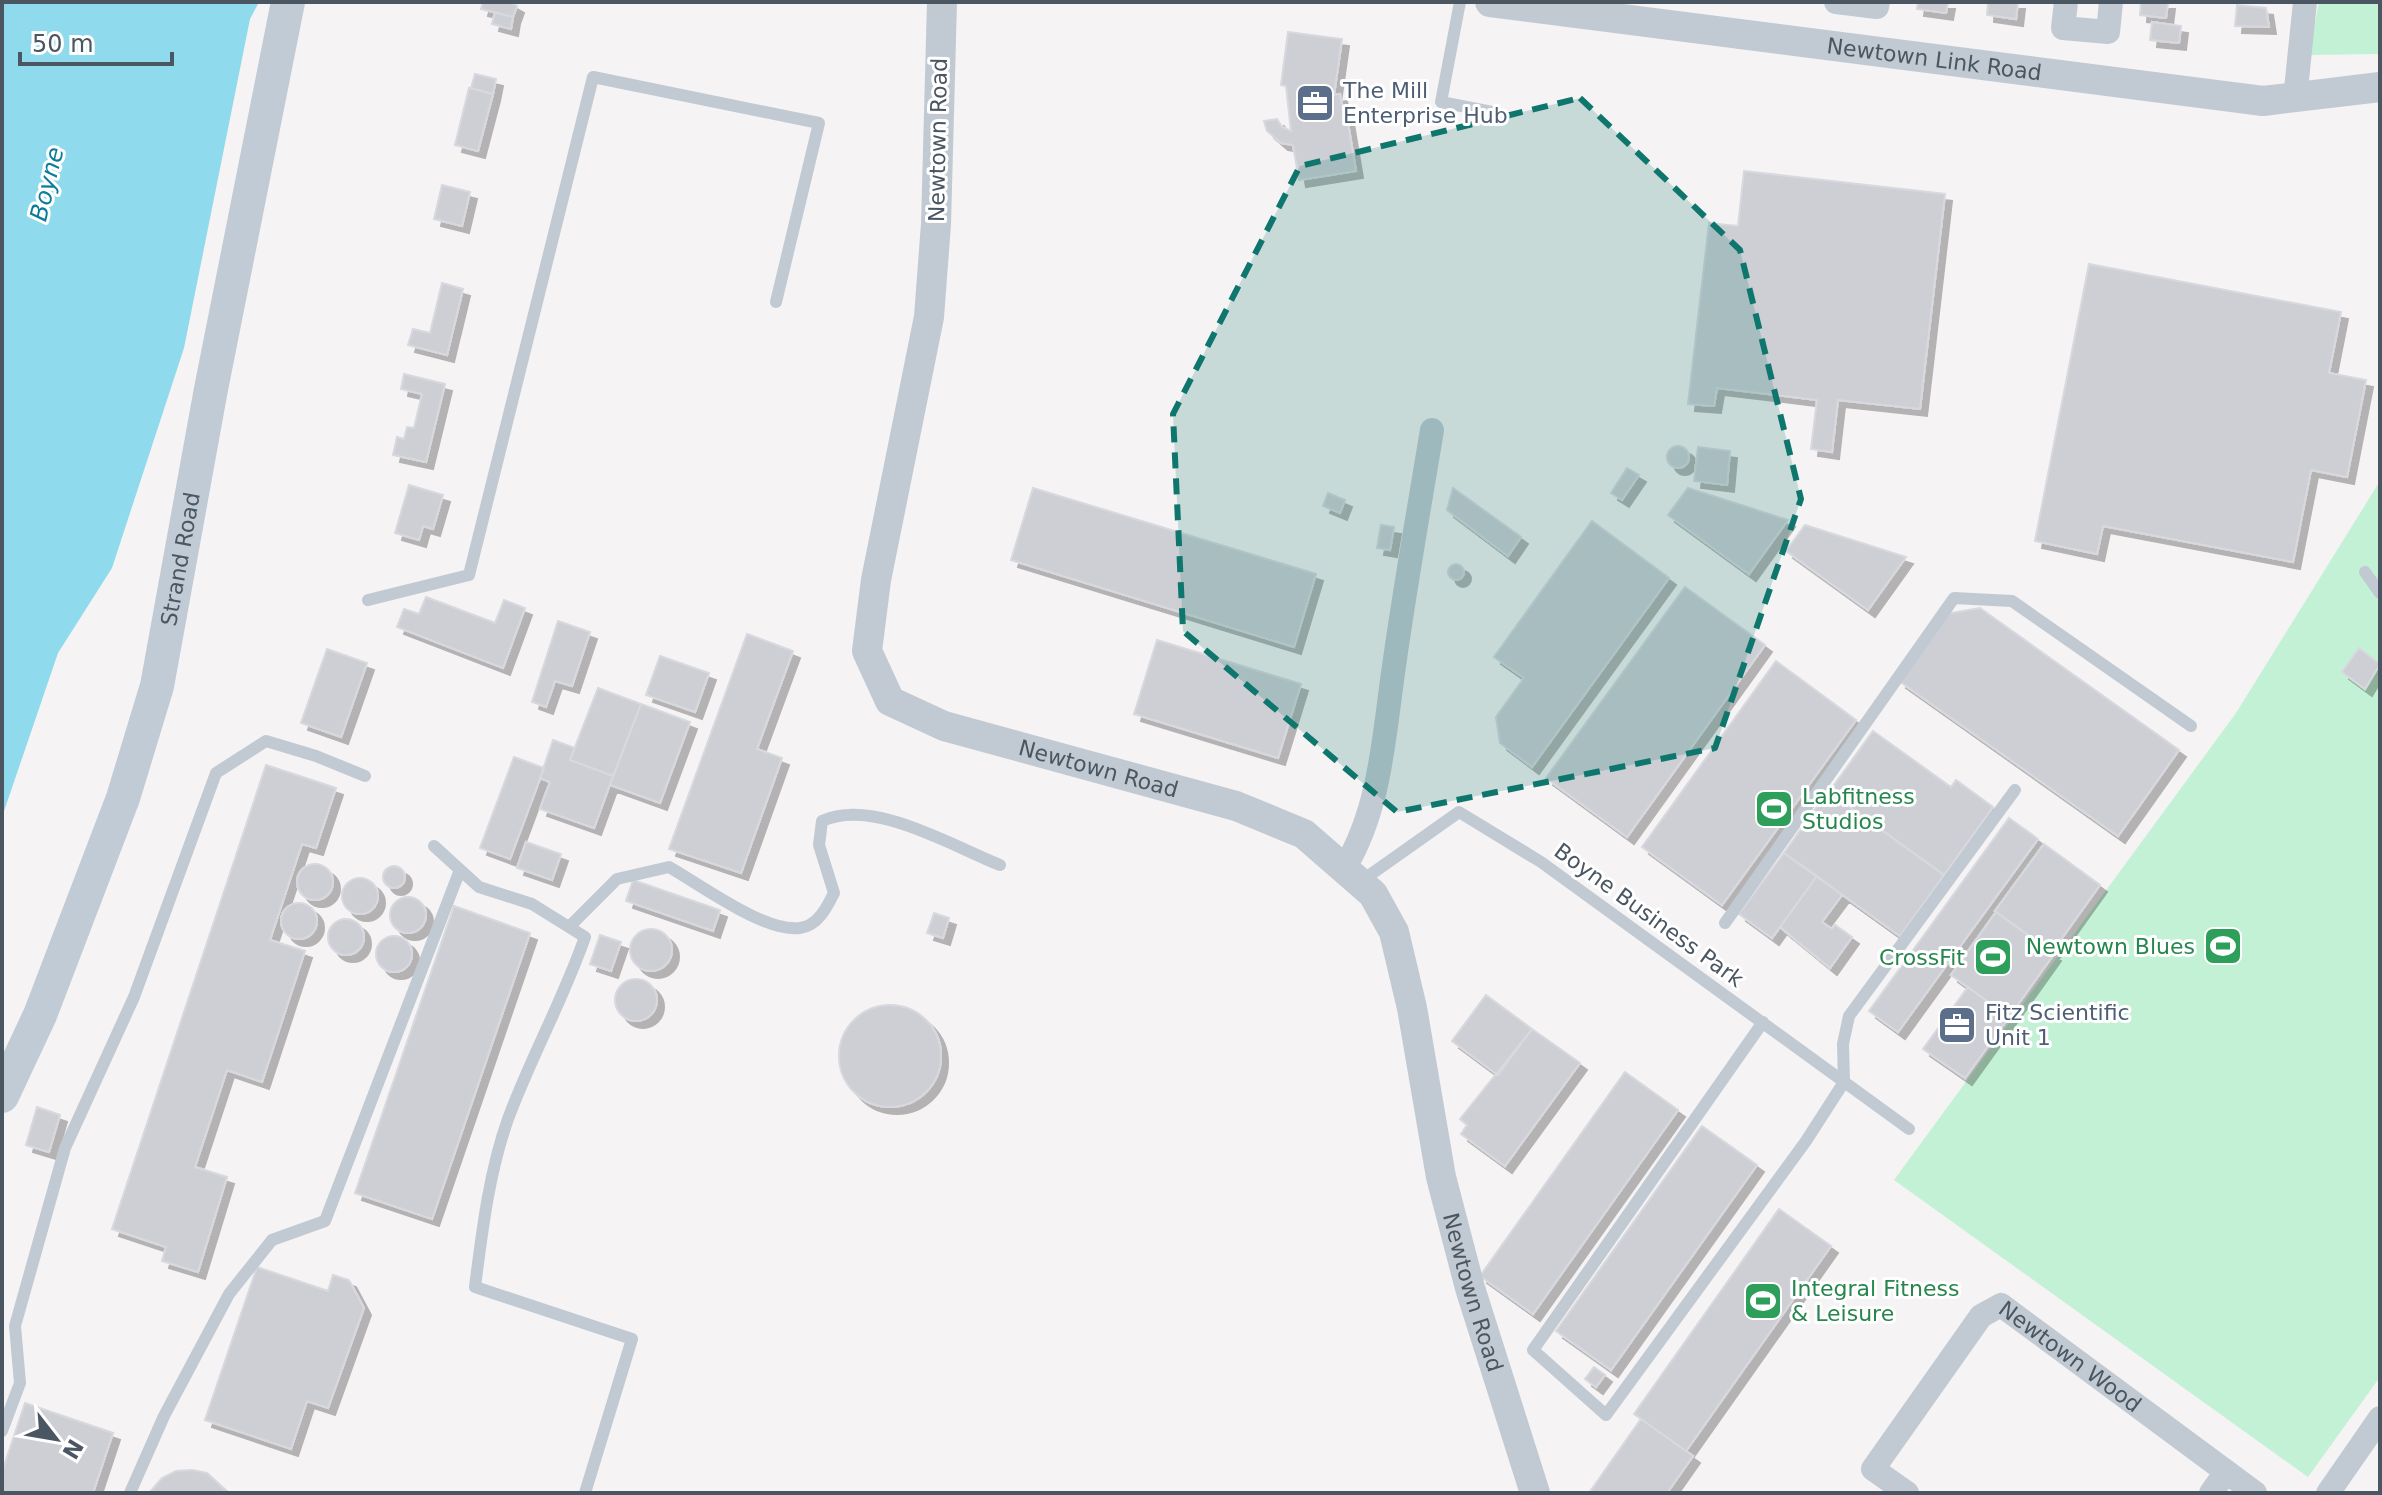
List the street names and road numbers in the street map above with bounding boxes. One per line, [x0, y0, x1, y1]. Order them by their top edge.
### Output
street label: Newtown Link Road [1825, 33, 2043, 85]
street label: Newtown Road [924, 58, 952, 222]
street label: Strand Road [156, 490, 205, 628]
street label: Newtown Road [1016, 735, 1181, 802]
street label: Boyne Business Park [1550, 838, 1749, 992]
street label: Newtown Road [1438, 1210, 1508, 1375]
street label: Newtown Wood [1994, 1296, 2146, 1417]

